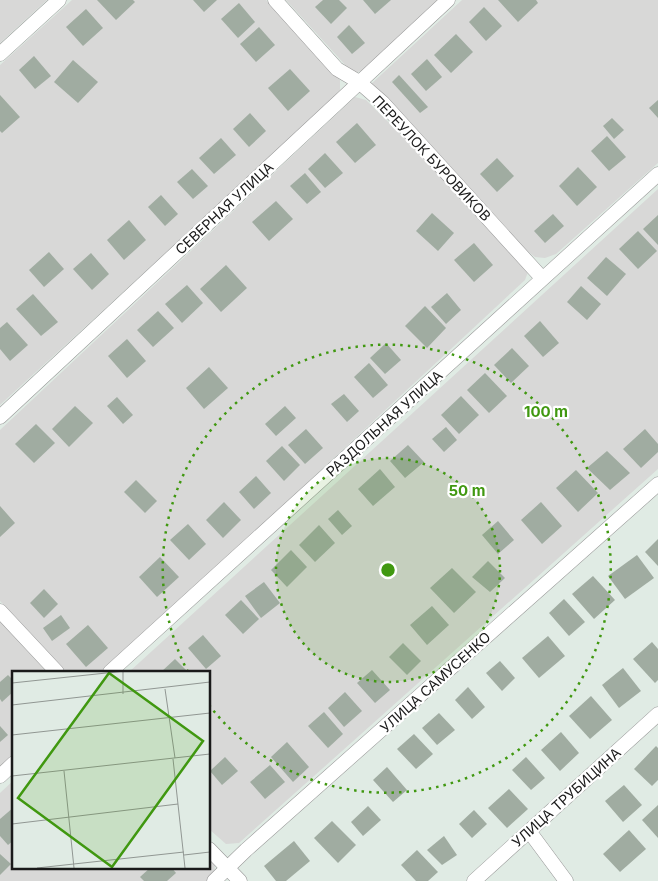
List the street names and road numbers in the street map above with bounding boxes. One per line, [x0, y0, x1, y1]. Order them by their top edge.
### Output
street label: ПЕРЕУЛОК БУРОВИКОВ [369, 92, 495, 224]
street label: СЕВЕРНАЯ УЛИЦА [171, 158, 277, 258]
street label: РАЗДОЛЬНАЯ УЛИЦА [322, 366, 446, 480]
street label: УЛИЦА САМУСЕНКО [376, 628, 494, 736]
street label: УЛИЦА ТРУБИЦИНА [508, 743, 624, 850]

